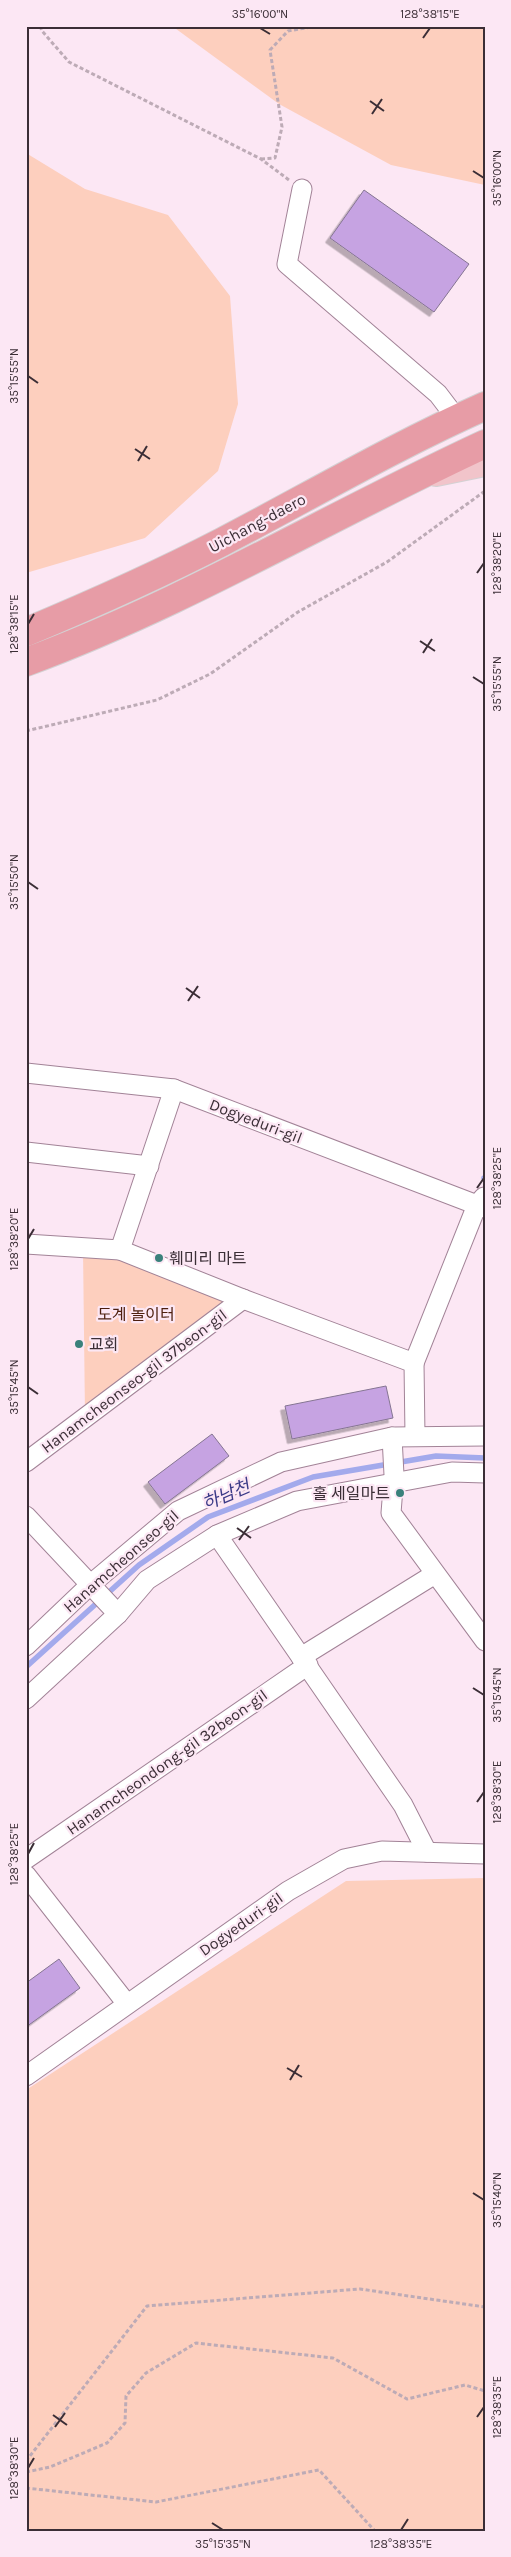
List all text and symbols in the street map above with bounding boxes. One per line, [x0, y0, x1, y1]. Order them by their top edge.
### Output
text: 35°16'00"N [232, 7, 288, 21]
text: 128°38'15"E [400, 7, 460, 21]
text: 35°16'00"N [490, 150, 504, 206]
text: 35°15'55"N [7, 348, 21, 404]
street label: Uichang-daero [205, 489, 309, 557]
text: 128°38'20"E [490, 532, 504, 594]
text: 128°38'15"E [7, 594, 21, 654]
text: 35°15'55"N [490, 656, 504, 712]
text: 35°15'50"N [7, 854, 21, 910]
street label: Dogyeduri-gil [207, 1095, 305, 1147]
text: 128°38'25"E [490, 1147, 504, 1209]
text: 128°38'20"E [7, 1208, 21, 1270]
place label: 훼미리 마트 [169, 1249, 246, 1268]
marker: 훼미리 마트 [153, 1252, 165, 1264]
street label: Hanamcheonseo-gil 37beon-gil [37, 1305, 231, 1457]
park label: 도계 놀이터 [97, 1305, 175, 1324]
place label: 교회 [89, 1335, 118, 1354]
marker: 교회 [73, 1338, 85, 1350]
text: 35°15'45"N [7, 1359, 21, 1415]
water label: 하남천 [199, 1474, 255, 1515]
place label: 홀 세일마트 [313, 1484, 390, 1503]
marker: 홀 세일마트 [394, 1487, 406, 1499]
street label: Hanamcheonseo-gil [59, 1506, 183, 1616]
text: 35°15'45"N [490, 1667, 504, 1723]
street label: Hanamcheondong-gil 32beon-gil [63, 1685, 271, 1839]
text: 128°38'30"E [490, 1760, 504, 1824]
text: 128°38'25"E [7, 1823, 21, 1885]
street label: Dogyeduri-gil [195, 1888, 287, 1960]
text: 35°15'40"N [490, 2172, 504, 2228]
text: 128°38'35"E [490, 2376, 504, 2438]
text: 128°38'30"E [7, 2436, 21, 2500]
text: 35°15'35"N [195, 2537, 251, 2551]
text: 128°38'35"E [370, 2537, 432, 2551]

